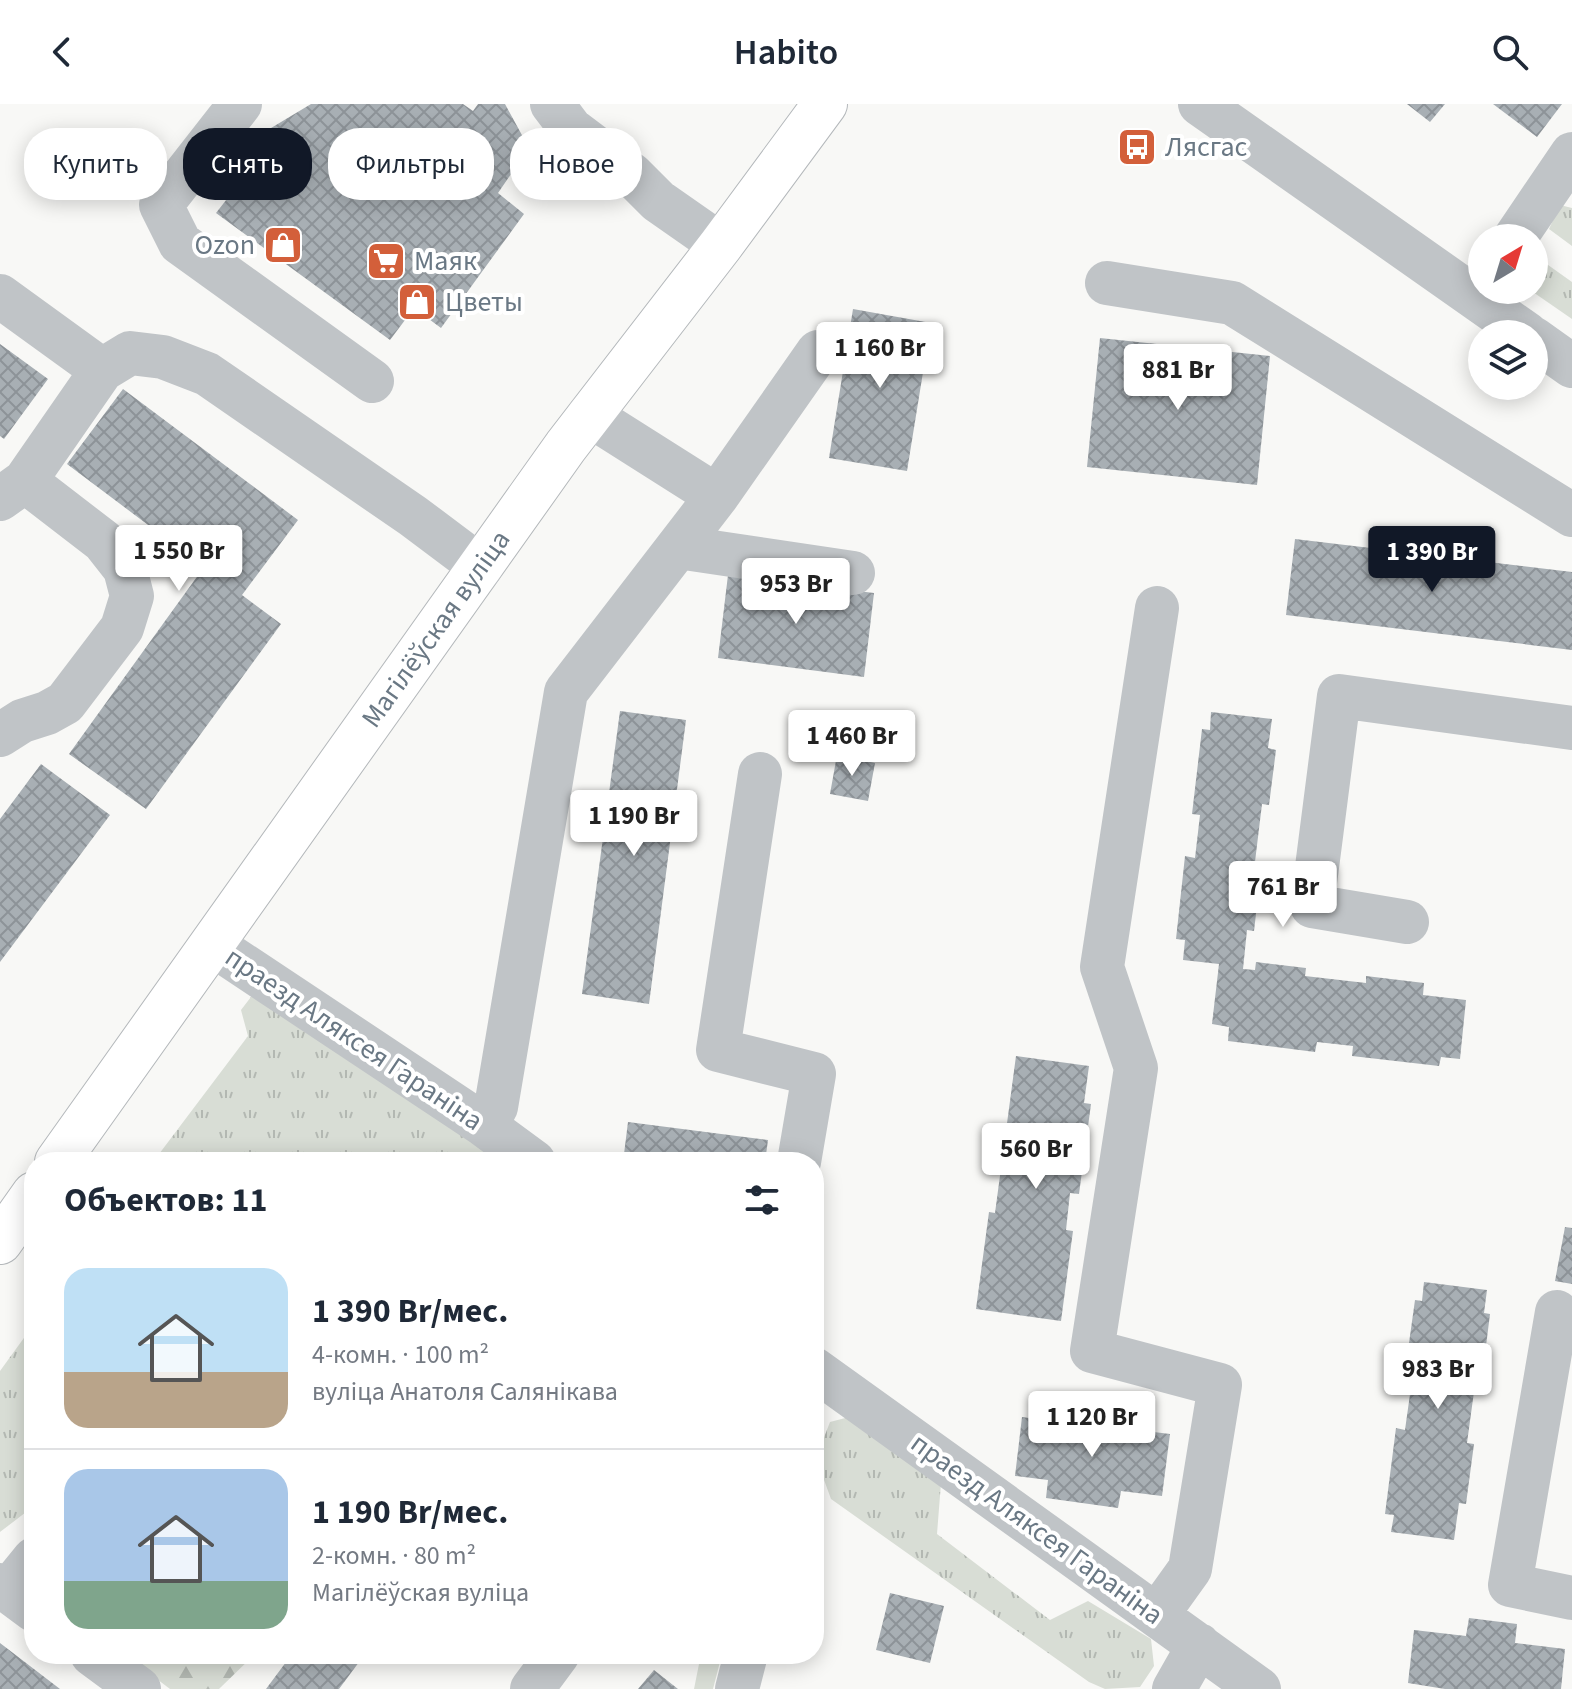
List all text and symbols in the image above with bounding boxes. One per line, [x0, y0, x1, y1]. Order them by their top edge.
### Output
text: Habito [734, 27, 838, 78]
icon: back [40, 30, 84, 74]
icon: search [1488, 30, 1532, 74]
bus stop icon: Лясгас [1116, 126, 1158, 168]
place label: Лясгас [1165, 127, 1248, 167]
chip: Купить [24, 128, 167, 200]
chip: Снять [183, 128, 312, 200]
chip: Фильтры [328, 128, 494, 200]
chip: Новое [510, 128, 642, 200]
shop icon: Ozon [262, 224, 304, 266]
north arrow [1468, 224, 1548, 304]
map controls [1468, 224, 1548, 400]
place label: Ozon [195, 225, 255, 265]
supermarket icon: Маяк [365, 240, 407, 282]
place label: Маяк [414, 241, 477, 281]
shop icon: Цветы [396, 281, 438, 323]
place label: Цветы [445, 282, 523, 322]
button: layers [1468, 320, 1548, 400]
pin: 1 160 Br [797, 322, 963, 390]
text: 1 160 Br [834, 329, 926, 366]
pin: 881 Br [1113, 344, 1243, 412]
text: 881 Br [1142, 351, 1214, 388]
street label: Магілёўская вуліца [352, 522, 520, 736]
pin: 1 550 Br [96, 525, 262, 593]
pin: 1 390 Br [1349, 526, 1515, 594]
text: 1 550 Br [133, 532, 225, 569]
text: 1 390 Br [1386, 533, 1478, 570]
pin: 953 Br [731, 558, 861, 626]
text: 953 Br [760, 565, 832, 602]
pin: 1 460 Br [769, 710, 935, 778]
text: 1 460 Br [806, 717, 898, 754]
pin: 1 190 Br [551, 790, 717, 858]
text: 1 190 Br [588, 797, 680, 834]
pin: 761 Br [1218, 861, 1348, 929]
text: 761 Br [1247, 868, 1319, 905]
street label: праезд Аляксея Гараніна [217, 938, 491, 1140]
pin: 560 Br [971, 1123, 1101, 1191]
text: 560 Br [1000, 1130, 1072, 1167]
text: Объектов: 11 [64, 1176, 267, 1225]
icon: filters [740, 1178, 784, 1222]
text: 1 390 Br/мес. [312, 1287, 508, 1336]
icon: home [128, 1300, 224, 1396]
text: 4-комн. · 100 m² [312, 1336, 489, 1373]
pin: 983 Br [1373, 1343, 1503, 1411]
text: 983 Br [1402, 1350, 1474, 1387]
text: вуліца Анатоля Салянікава [312, 1373, 618, 1410]
pin: 1 120 Br [1009, 1391, 1175, 1459]
text: 1 120 Br [1046, 1398, 1138, 1435]
street label: праезд Аляксея Гараніна [902, 1424, 1172, 1634]
text: 1 190 Br/мес. [312, 1488, 508, 1537]
icon: home [128, 1501, 224, 1597]
text: 2-комн. · 80 m² [312, 1537, 476, 1574]
text: Магілёўская вуліца [312, 1574, 529, 1611]

